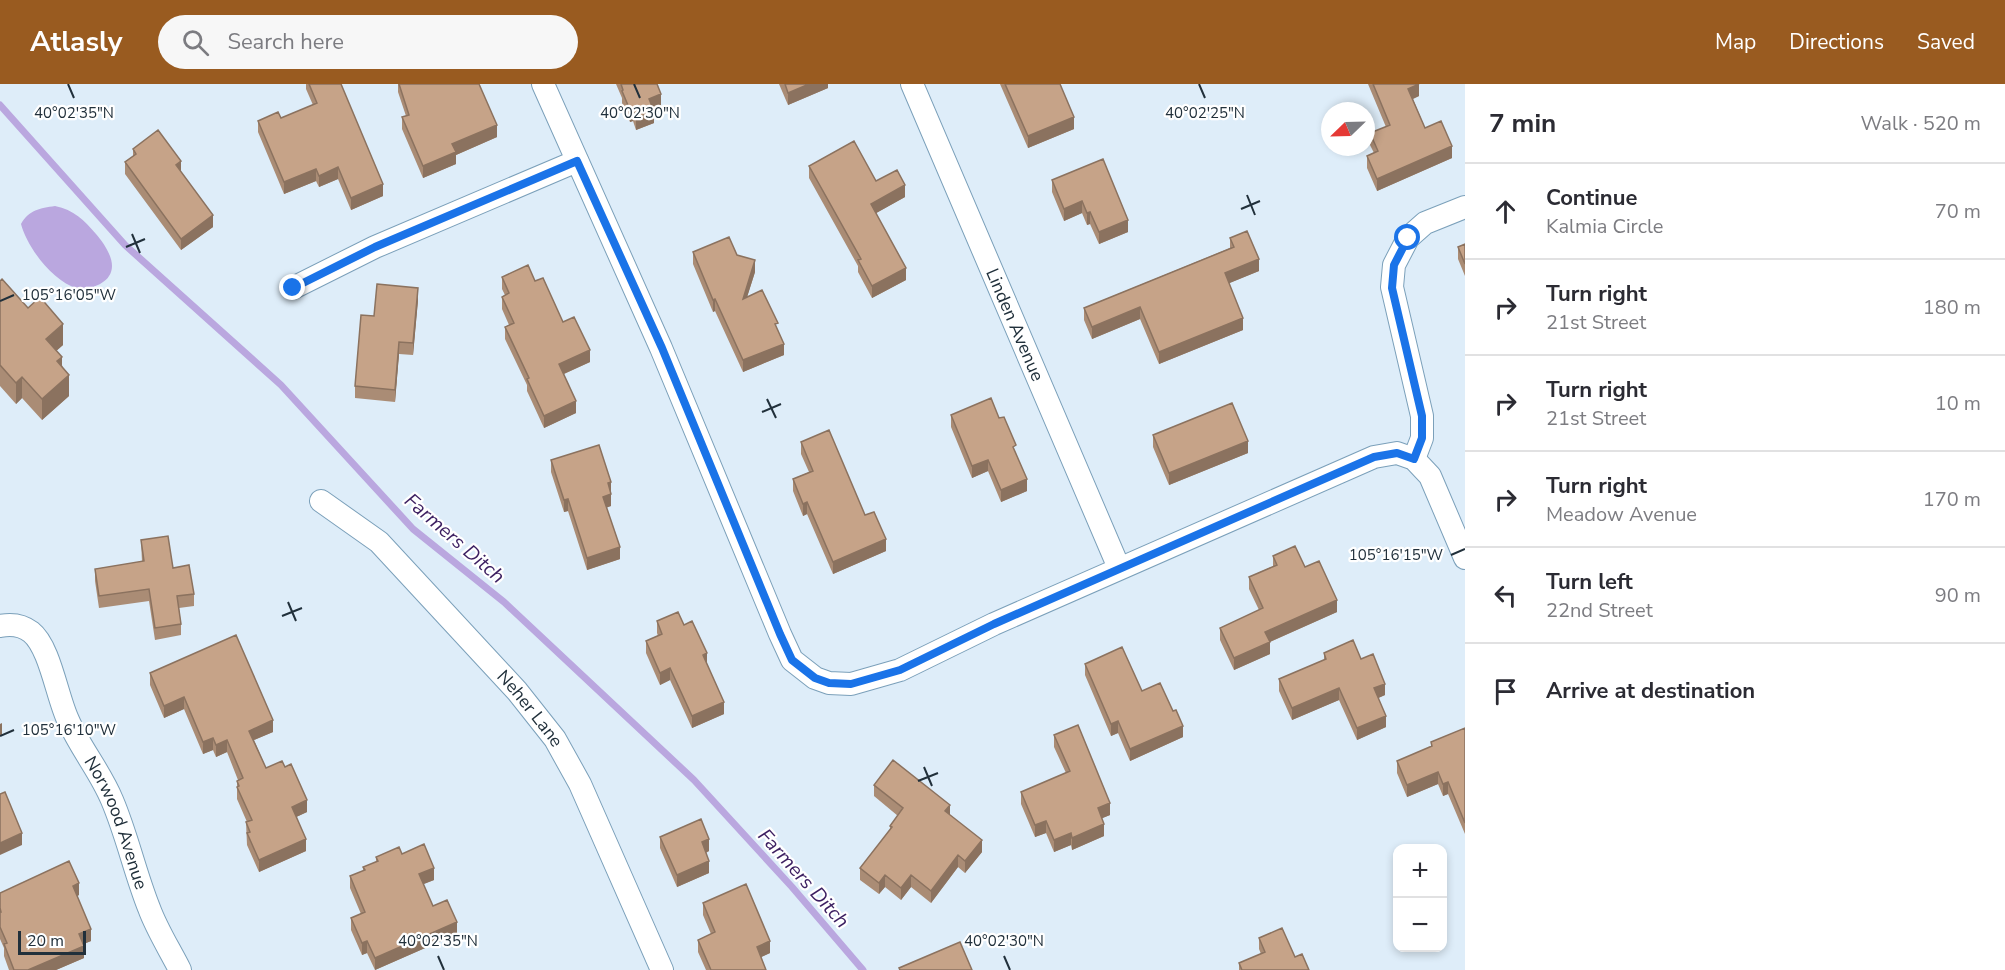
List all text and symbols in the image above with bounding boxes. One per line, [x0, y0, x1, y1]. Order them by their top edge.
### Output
search box [158, 15, 578, 69]
text: Atlasly [30, 23, 122, 61]
icon: search [179, 26, 212, 59]
text: Search here [227, 27, 344, 57]
text: Map [1715, 28, 1756, 56]
text: Directions [1789, 28, 1884, 56]
text: Saved [1917, 28, 1975, 56]
north arrow [1321, 102, 1375, 156]
text: 40°02'35"N [34, 103, 114, 123]
text: 40°02'30"N [600, 103, 680, 123]
text: 40°02'25"N [1165, 103, 1245, 123]
text: 7 min [1489, 106, 1556, 141]
text: Walk · 520 m [1861, 110, 1981, 137]
text: Continue [1546, 183, 1637, 213]
icon: ahead [1489, 195, 1522, 228]
text: 70 m [1935, 198, 1981, 225]
text: Kalmia Circle [1546, 213, 1663, 240]
route start [1394, 224, 1420, 250]
street label: Linden Avenue [980, 265, 1050, 385]
route end [279, 274, 305, 300]
text: Turn right [1546, 279, 1647, 309]
text: 105°16'05"W [22, 285, 117, 305]
icon: right [1489, 291, 1522, 324]
text: 180 m [1923, 294, 1981, 321]
text: 21st Street [1546, 309, 1646, 336]
text: Turn right [1546, 375, 1647, 405]
icon: right [1489, 387, 1522, 420]
text: 10 m [1935, 390, 1981, 417]
text: 21st Street [1546, 405, 1646, 432]
text: Turn right [1546, 471, 1647, 501]
icon: right [1489, 483, 1522, 516]
text: 170 m [1923, 486, 1981, 513]
water label: Farmers Ditch [399, 487, 511, 590]
text: Meadow Avenue [1546, 501, 1697, 528]
text: 105°16'15"W [1349, 545, 1444, 565]
text: Turn left [1546, 567, 1633, 597]
icon: left [1489, 579, 1522, 612]
text: 90 m [1935, 582, 1981, 609]
text: 22nd Street [1546, 597, 1653, 624]
street label: Neher Lane [491, 665, 569, 751]
icon: arrive [1489, 675, 1522, 708]
text: Arrive at destination [1546, 676, 1755, 706]
text: 105°16'10"W [22, 720, 117, 740]
street label: Norwood Avenue [79, 751, 153, 893]
water label: Farmers Ditch [752, 823, 855, 934]
map controls [1393, 844, 1447, 952]
button: + [1393, 844, 1447, 898]
button: − [1393, 898, 1447, 952]
scale bar [18, 928, 86, 956]
text: 20 m [27, 930, 64, 952]
text: 40°02'35"N [398, 931, 478, 951]
text: 40°02'30"N [964, 931, 1044, 951]

